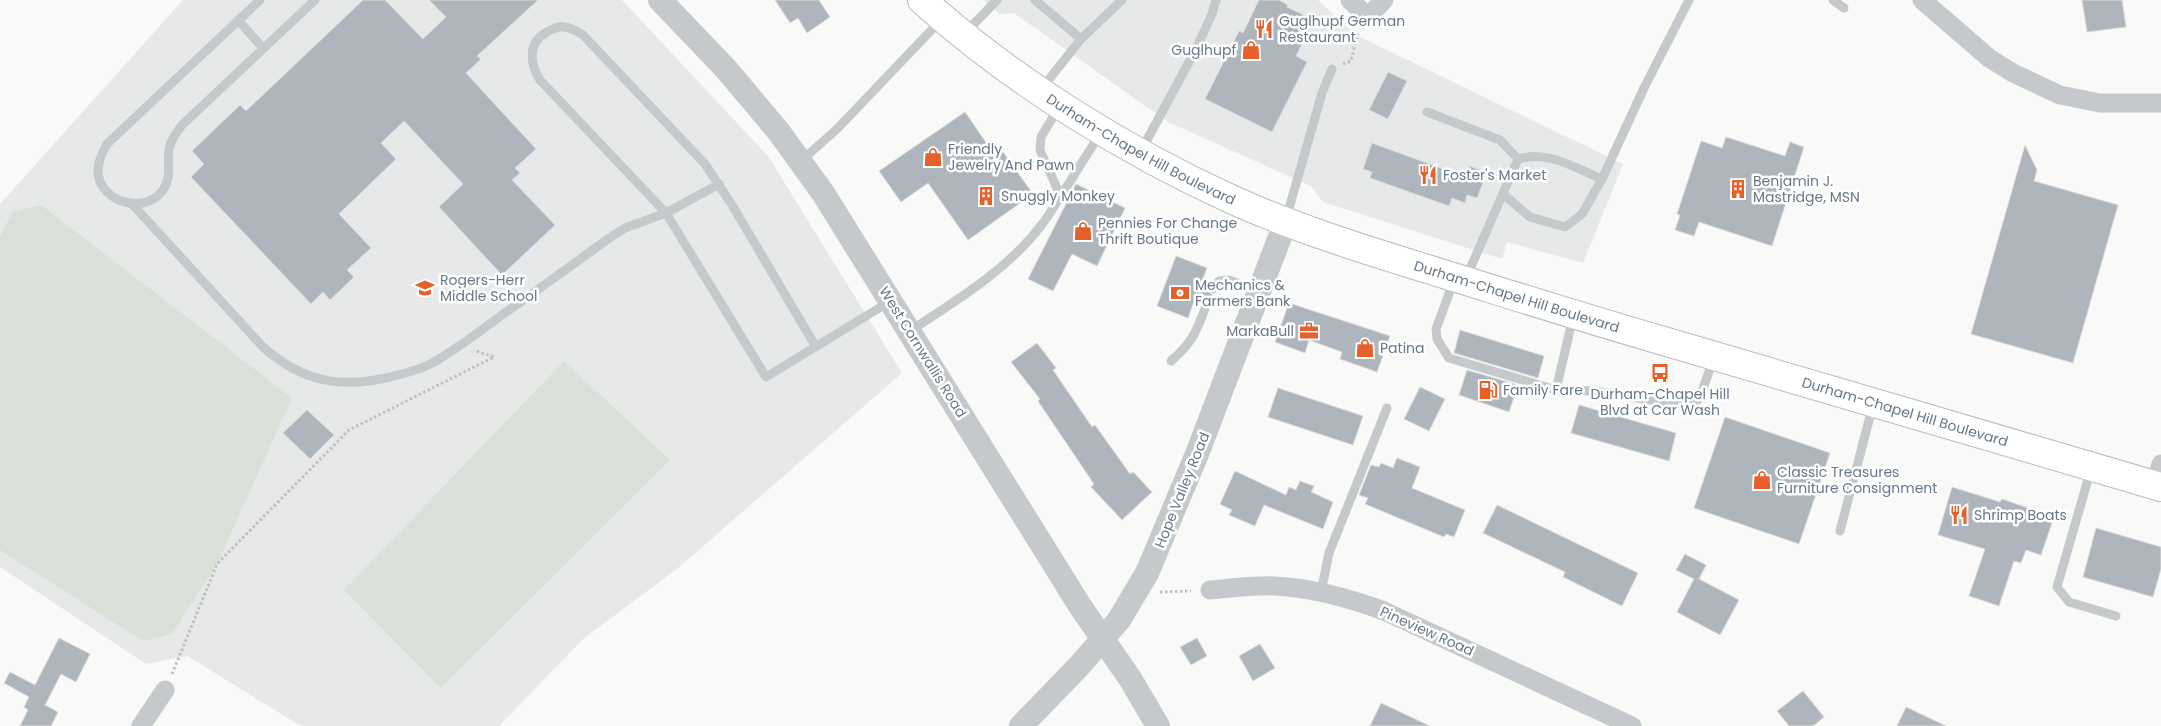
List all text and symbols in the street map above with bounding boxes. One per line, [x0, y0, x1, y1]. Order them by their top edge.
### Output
place label: Guglhupf German Restaurant [1279, 11, 1405, 47]
restaurant icon: Guglhupf German Restaurant [1253, 18, 1275, 40]
shop icon: Guglhupf [1240, 39, 1262, 61]
place label: Guglhupf [1171, 40, 1236, 60]
street label: Durham-Chapel Hill Boulevard [1042, 89, 1239, 210]
place label: Friendly Jewelry And Pawn [948, 139, 1074, 175]
shop icon: Friendly Jewelry And Pawn [922, 146, 944, 168]
restaurant icon: Foster's Market [1417, 164, 1439, 186]
place label: Foster's Market [1443, 165, 1546, 185]
place label: Benjamin J. Mastridge, MSN [1753, 171, 1860, 207]
building icon: Benjamin J. Mastridge, MSN [1727, 178, 1749, 200]
building icon: Snuggly Monkey [975, 185, 997, 207]
place label: Snuggly Monkey [1001, 186, 1115, 206]
place label: Pennies For Change Thrift Boutique [1098, 213, 1238, 249]
shop icon: Pennies For Change Thrift Boutique [1072, 220, 1094, 242]
street label: Durham-Chapel Hill Boulevard [1412, 256, 1622, 337]
place label: Rogers-Herr Middle School [440, 270, 537, 306]
place label: Mechanics & Farmers Bank [1195, 275, 1291, 311]
school or university icon: Rogers-Herr Middle School [414, 277, 436, 299]
bank icon: Mechanics & Farmers Bank [1169, 282, 1191, 304]
street label: West Cornwallis Road [874, 283, 972, 421]
office icon: MarkaBull [1298, 320, 1320, 342]
place label: MarkaBull [1226, 321, 1294, 341]
shop icon: Patina [1354, 337, 1376, 359]
place label: Patina [1380, 338, 1425, 358]
bus stop icon: Durham-Chapel Hill Blvd at Car Wash [1649, 362, 1671, 384]
street label: Durham-Chapel Hill Boulevard [1800, 372, 2010, 452]
fuel station icon: Family Fare [1477, 379, 1499, 401]
place label: Family Fare [1503, 380, 1583, 400]
place label: Durham-Chapel Hill Blvd at Car Wash [1590, 384, 1730, 420]
street label: Hope Valley Road [1150, 429, 1214, 551]
place label: Classic Treasures Furniture Consignment [1777, 462, 1937, 498]
shop icon: Classic Treasures Furniture Consignment [1751, 469, 1773, 491]
restaurant icon: Shrimp Boats [1948, 504, 1970, 526]
place label: Shrimp Boats [1974, 505, 2067, 525]
street label: Pineview Road [1377, 601, 1477, 661]

